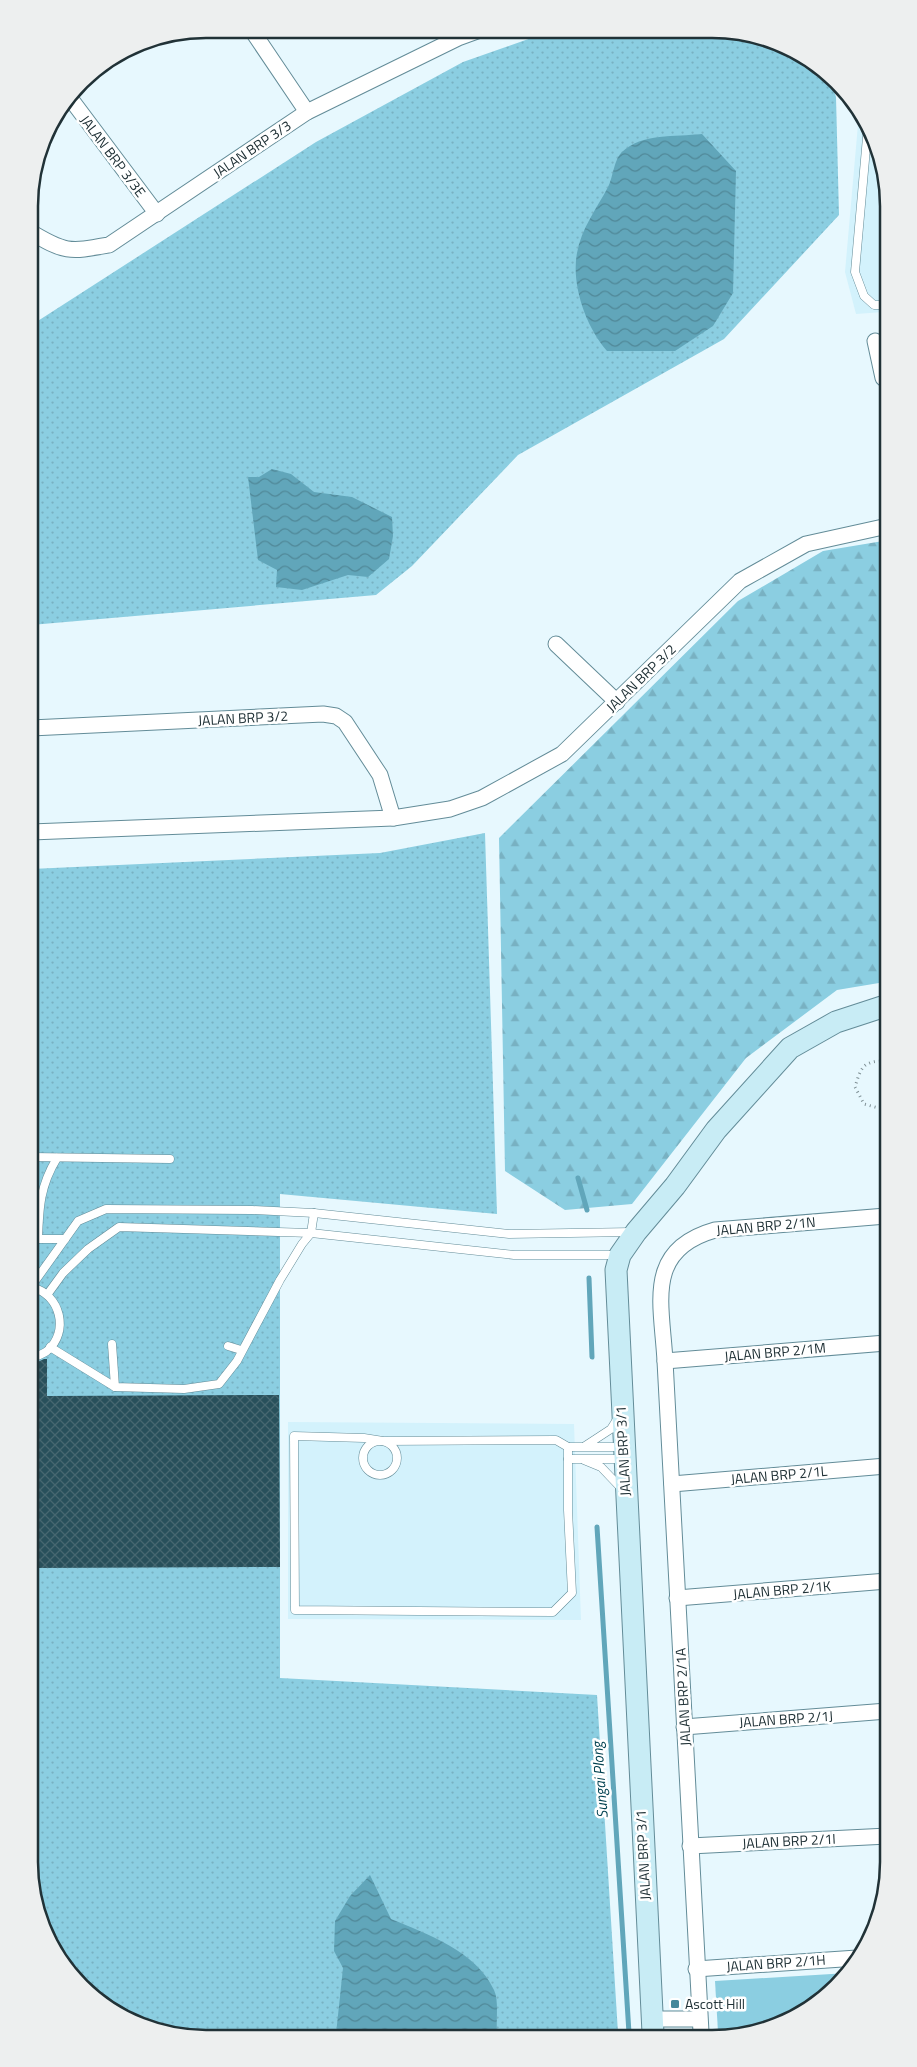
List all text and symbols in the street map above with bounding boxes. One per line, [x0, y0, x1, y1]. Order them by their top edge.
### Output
street label: JALAN BRP 3/3E [76, 110, 151, 201]
street label: JALAN BRP 3/3 [209, 115, 295, 182]
street label: JALAN BRP 3/2 [601, 639, 680, 716]
street label: JALAN BRP 3/2 [197, 705, 288, 730]
street label: JALAN BRP 2/1N [715, 1211, 816, 1240]
street label: JALAN BRP 2/1M [723, 1337, 827, 1366]
street label: JALAN BRP 3/1 [610, 1406, 635, 1497]
street label: JALAN BRP 2/1L [730, 1460, 828, 1489]
street label: JALAN BRP 2/1K [732, 1575, 832, 1604]
street label: JALAN BRP 2/1A [669, 1647, 696, 1747]
street label: JALAN BRP 2/1J [738, 1705, 834, 1732]
water label: Sungai Plong [585, 1739, 614, 1819]
street label: JALAN BRP 3/1 [630, 1810, 655, 1901]
street label: JALAN BRP 2/1I [742, 1828, 836, 1853]
street label: JALAN BRP 2/1H [726, 1949, 826, 1976]
place label: Ascott Hill [685, 1993, 745, 2014]
marker: Ascott Hill [669, 1998, 681, 2010]

